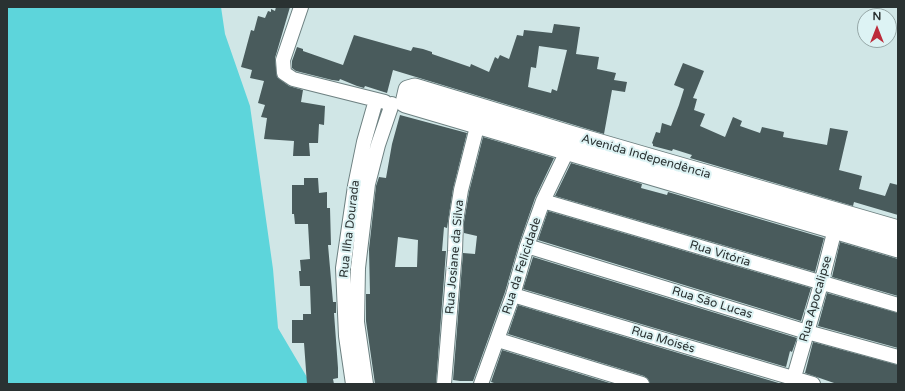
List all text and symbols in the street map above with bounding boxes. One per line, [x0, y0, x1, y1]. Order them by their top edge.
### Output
north arrow [857, 8, 897, 48]
text: N [873, 10, 881, 23]
street label: Avenida Independência [580, 132, 712, 182]
street label: Rua Ilha Dourada [337, 179, 363, 279]
street label: Rua Josiane da Silva [443, 199, 467, 315]
street label: Rua da Felicidade [500, 216, 544, 316]
street label: Rua Vitória [688, 238, 752, 270]
street label: Rua Apocalipse [797, 254, 835, 344]
street label: Rua São Lucas [670, 284, 754, 322]
street label: Rua Moisés [629, 324, 697, 356]

